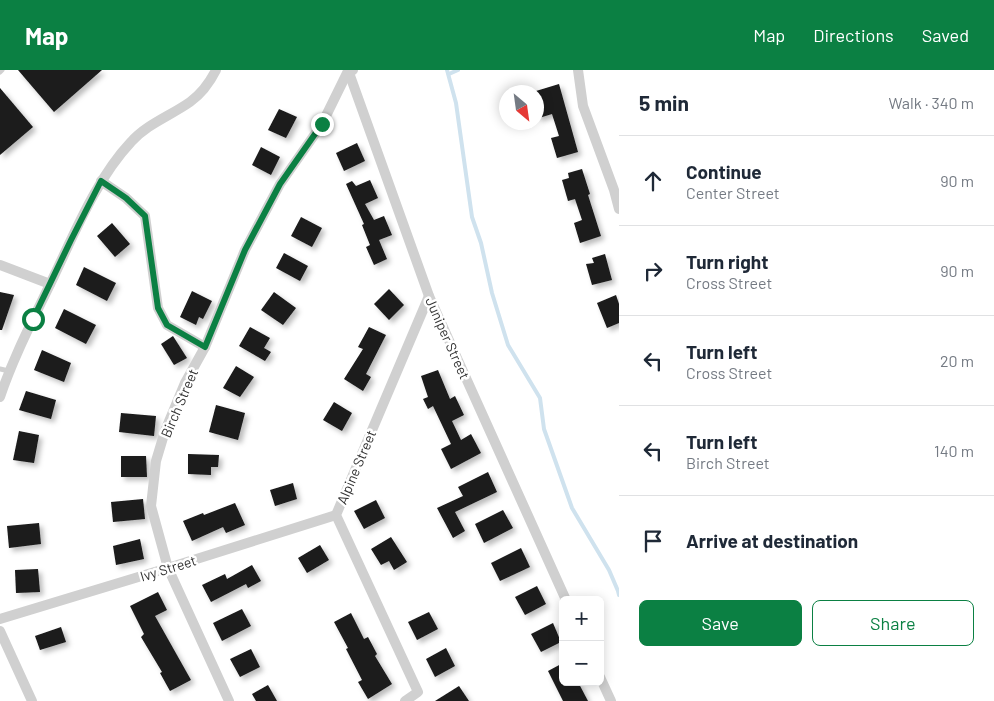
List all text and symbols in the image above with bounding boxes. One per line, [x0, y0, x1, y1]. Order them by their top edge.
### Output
text: Map [25, 21, 68, 50]
text: Map [753, 24, 785, 46]
text: Directions [813, 24, 894, 46]
text: Saved [922, 24, 969, 46]
north arrow [499, 85, 544, 130]
text: 5 min [639, 90, 689, 115]
text: Walk · 340 m [889, 93, 974, 112]
route end [311, 113, 334, 136]
text: Continue [686, 160, 762, 183]
icon: ahead [639, 167, 667, 195]
text: 90 m [940, 171, 974, 190]
text: Center Street [686, 183, 780, 202]
text: Turn right [686, 250, 768, 273]
icon: right [639, 257, 667, 285]
text: 90 m [940, 261, 974, 280]
text: Cross Street [686, 273, 772, 292]
street label: Juniper Street [422, 294, 474, 382]
route start [22, 308, 45, 331]
text: Turn left [686, 340, 757, 363]
icon: left [639, 347, 667, 375]
text: 20 m [940, 351, 974, 370]
text: Cross Street [686, 363, 772, 382]
street label: Birch Street [157, 366, 201, 440]
street label: Alpine Street [333, 427, 379, 507]
text: Turn left [686, 430, 757, 453]
icon: left [639, 437, 667, 465]
text: 140 m [934, 441, 974, 460]
text: Birch Street [686, 453, 770, 472]
icon: arrive [639, 527, 667, 555]
text: Arrive at destination [686, 529, 858, 552]
street label: Ivy Street [138, 551, 198, 585]
map controls [559, 596, 604, 686]
button: + [559, 596, 604, 641]
button: Save [639, 600, 802, 646]
button: Share [812, 600, 974, 646]
button: − [559, 641, 604, 686]

